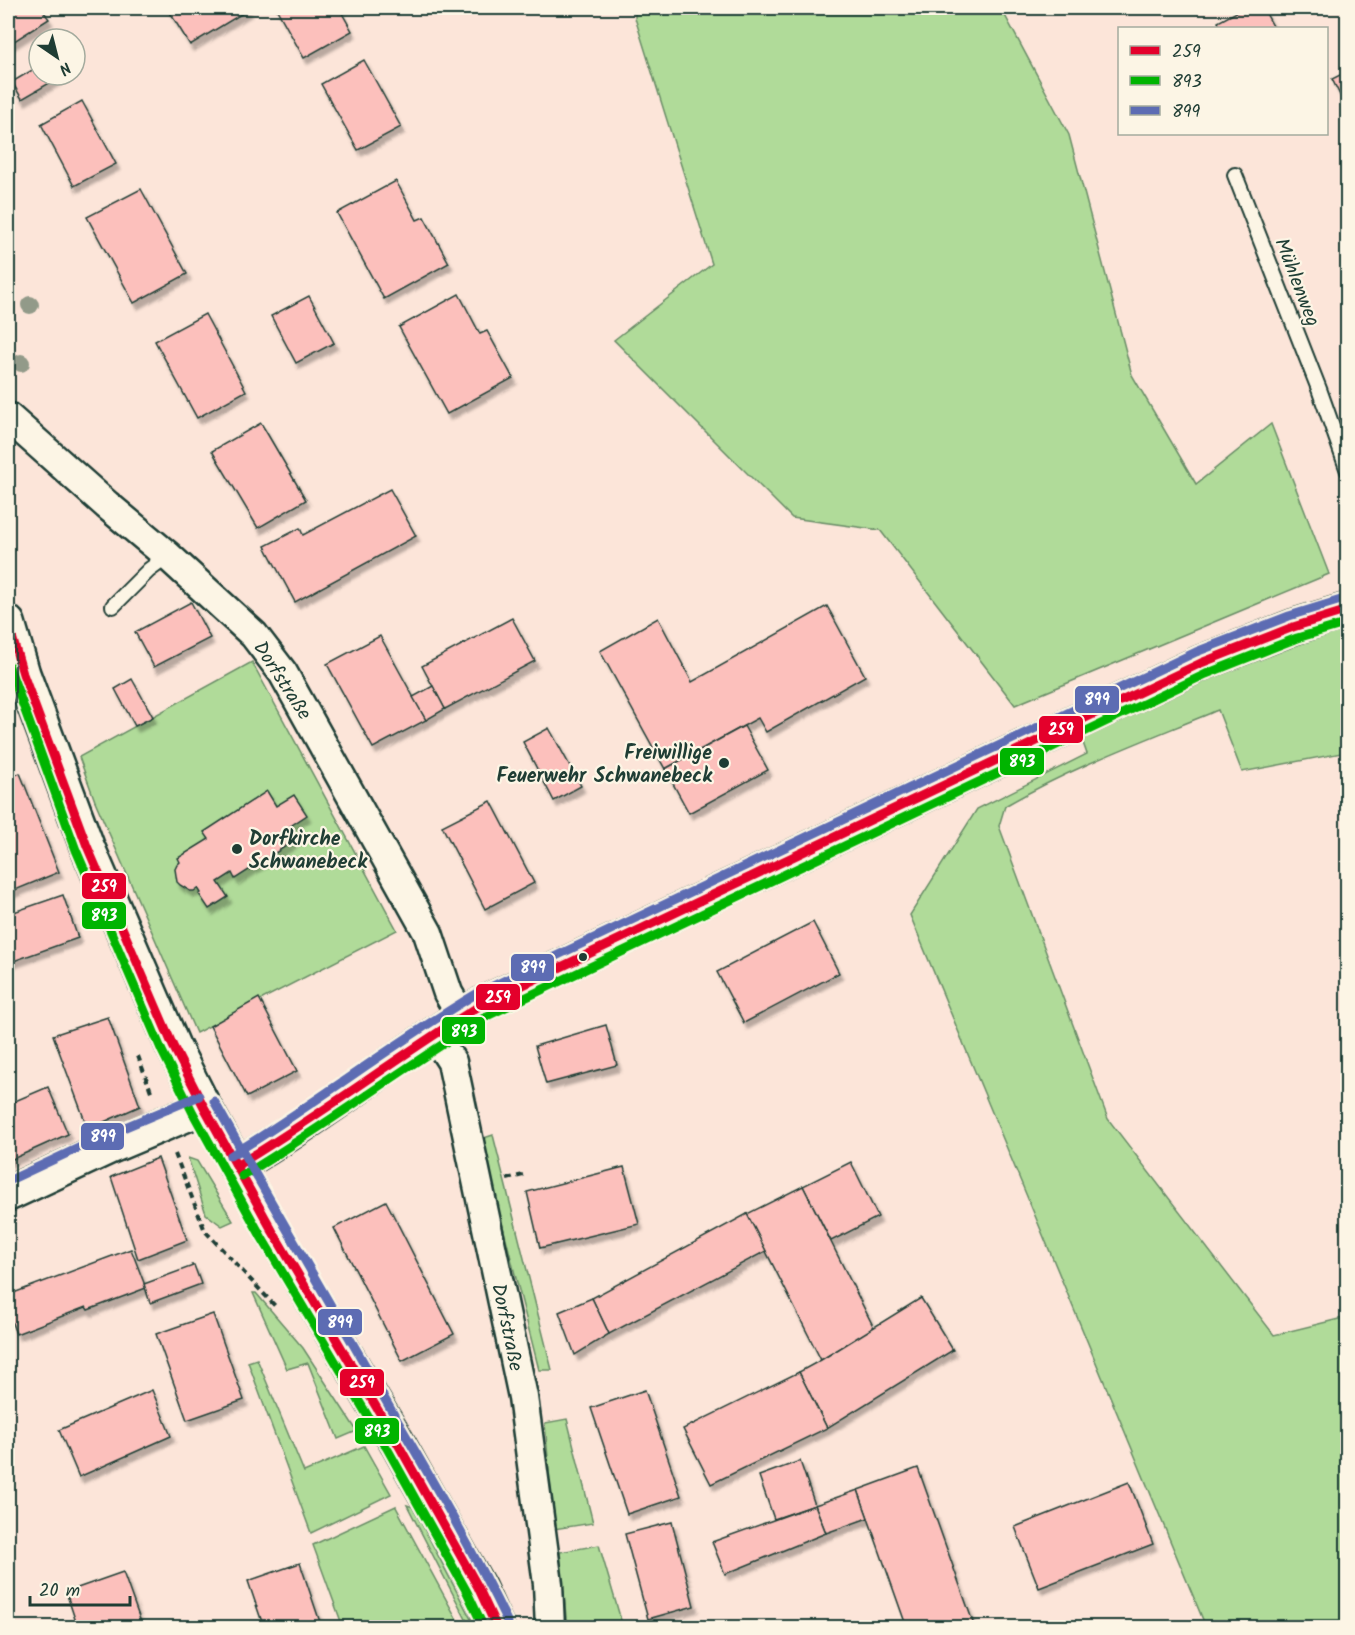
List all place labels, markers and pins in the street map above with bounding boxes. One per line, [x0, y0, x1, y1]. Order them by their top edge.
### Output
place label: Freiwillige Feuerwehr Schwanebeck [496, 738, 713, 793]
marker: Freiwillige Feuerwehr Schwanebeck [717, 756, 731, 770]
place label: Dorfkirche Schwanebeck [249, 824, 368, 879]
marker: Dorfkirche Schwanebeck [230, 842, 244, 856]
unlabelled marker [577, 951, 589, 963]

